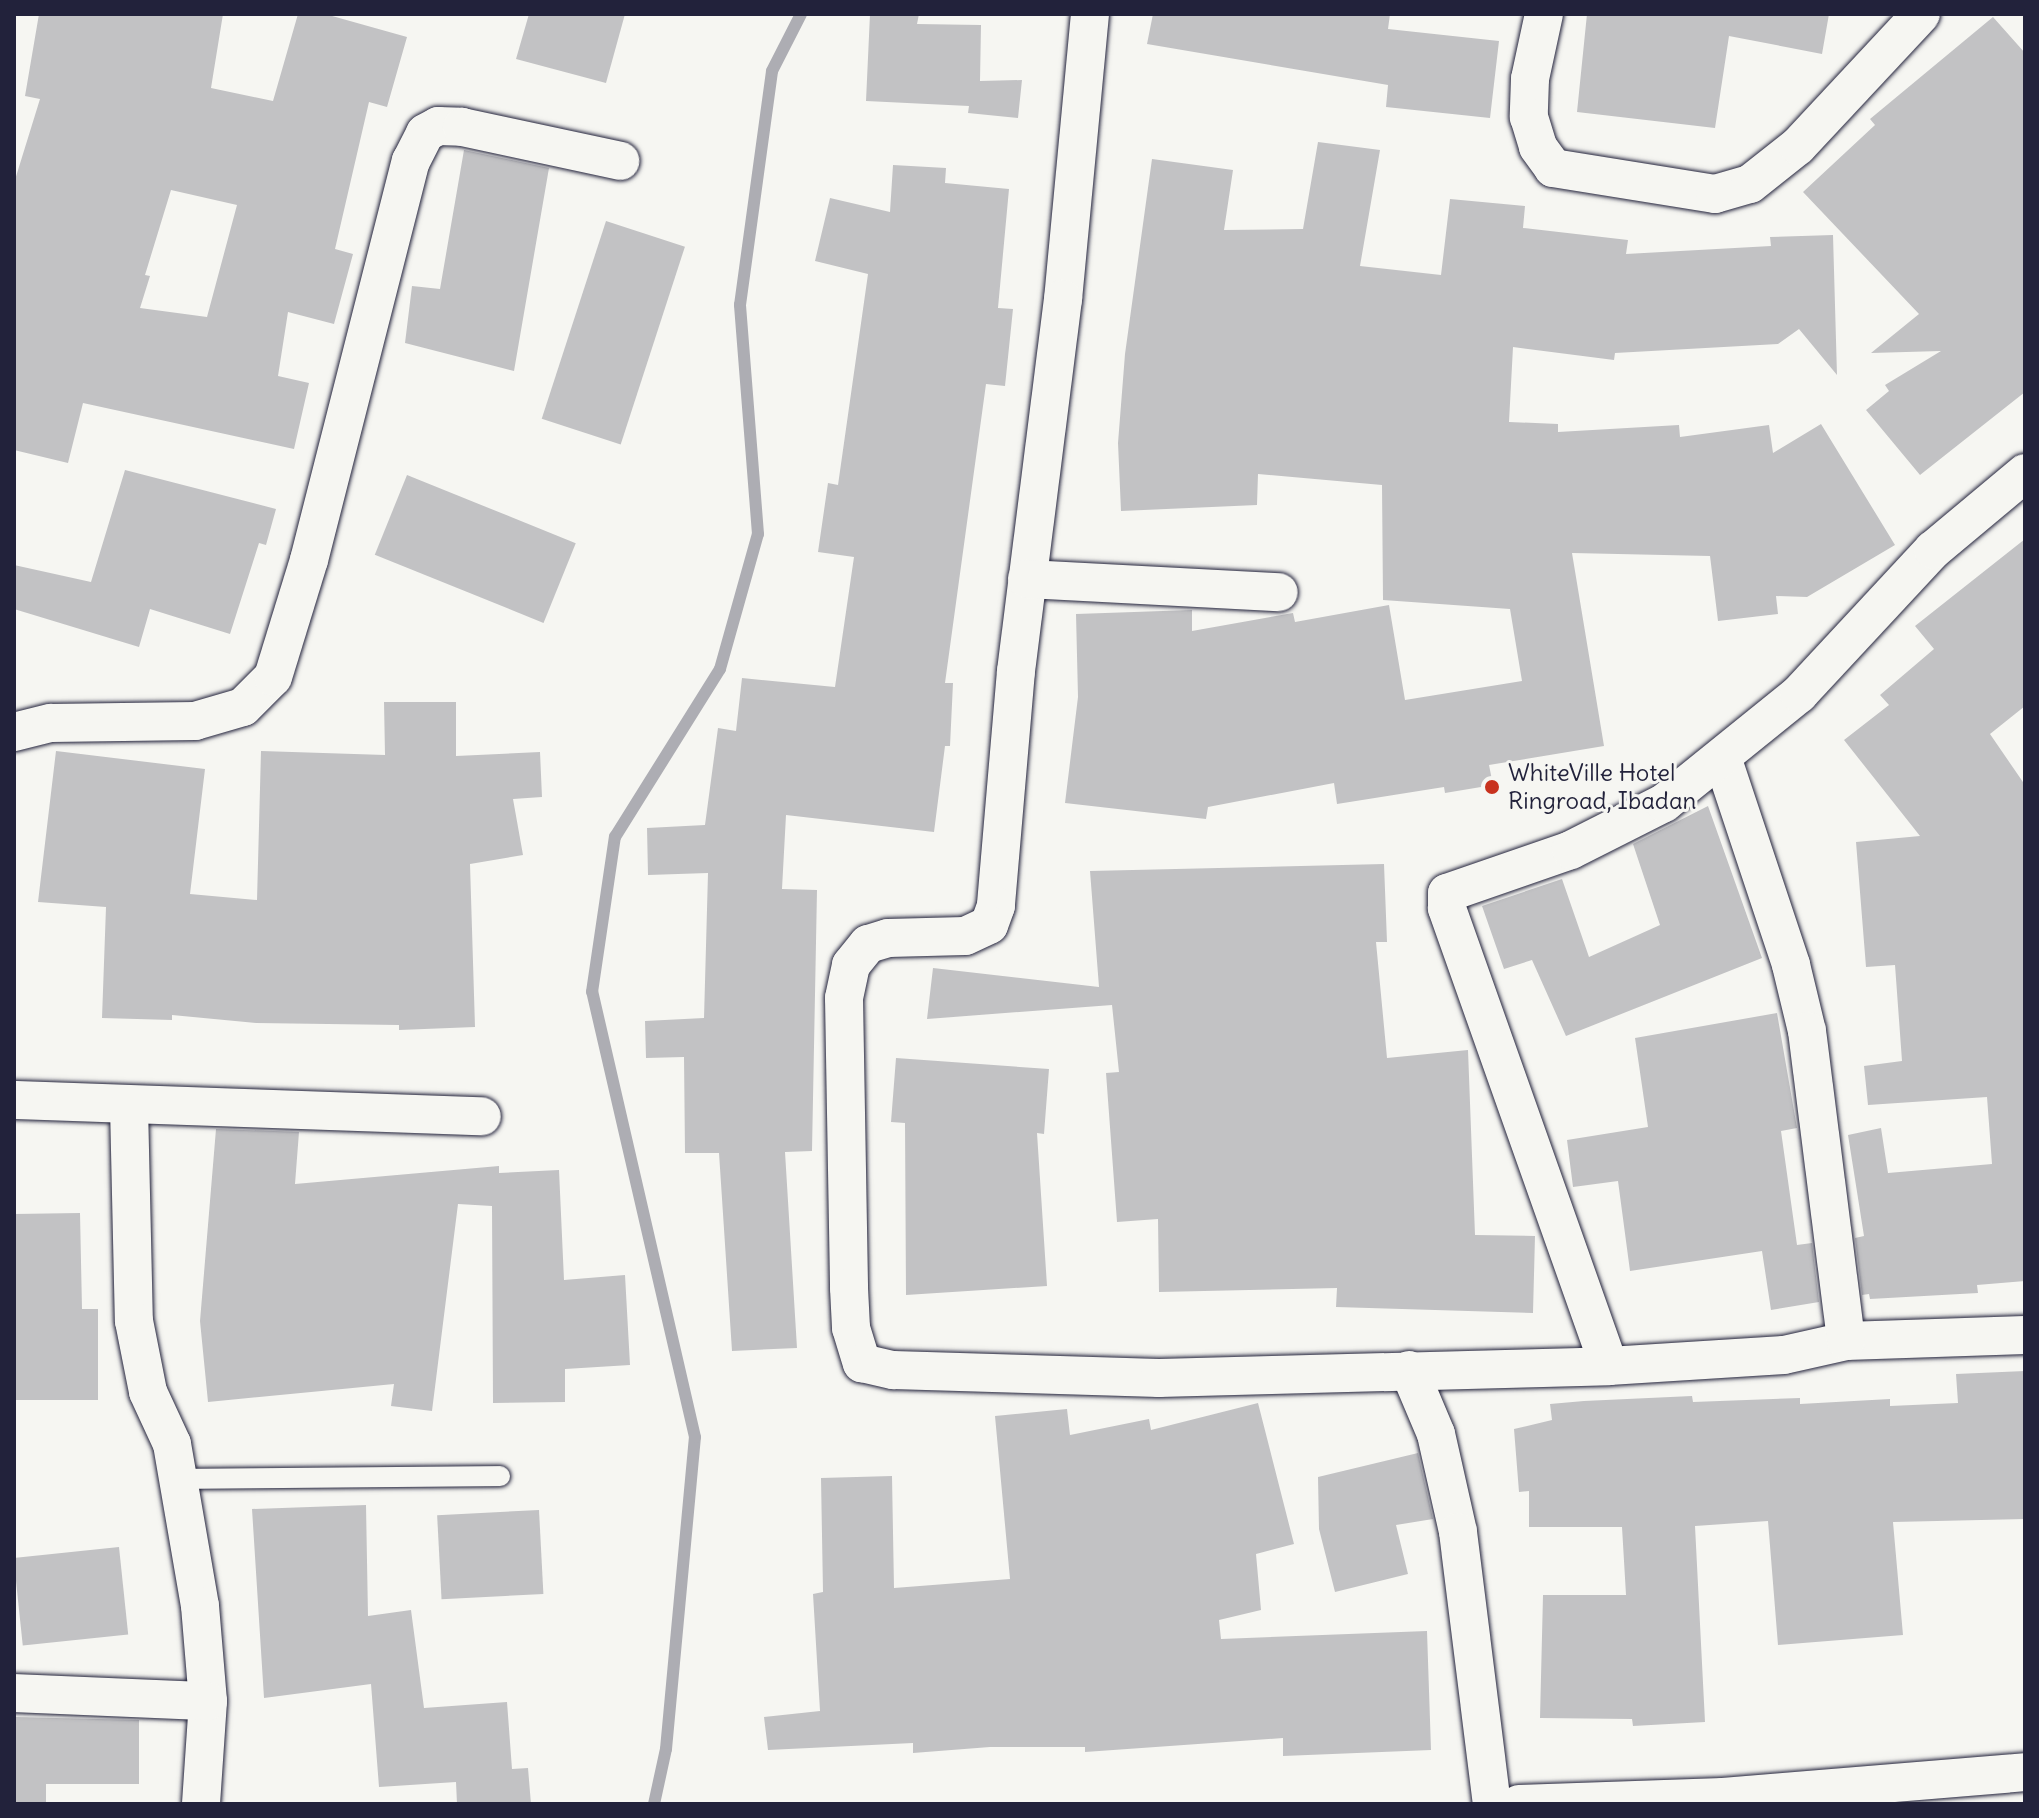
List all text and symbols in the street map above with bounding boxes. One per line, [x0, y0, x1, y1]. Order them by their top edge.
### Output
place label: WhiteVille Hotel Ringroad, Ibadan [1508, 759, 1696, 815]
marker: WhiteVille Hotel Ringroad, Ibadan [1483, 778, 1501, 796]

